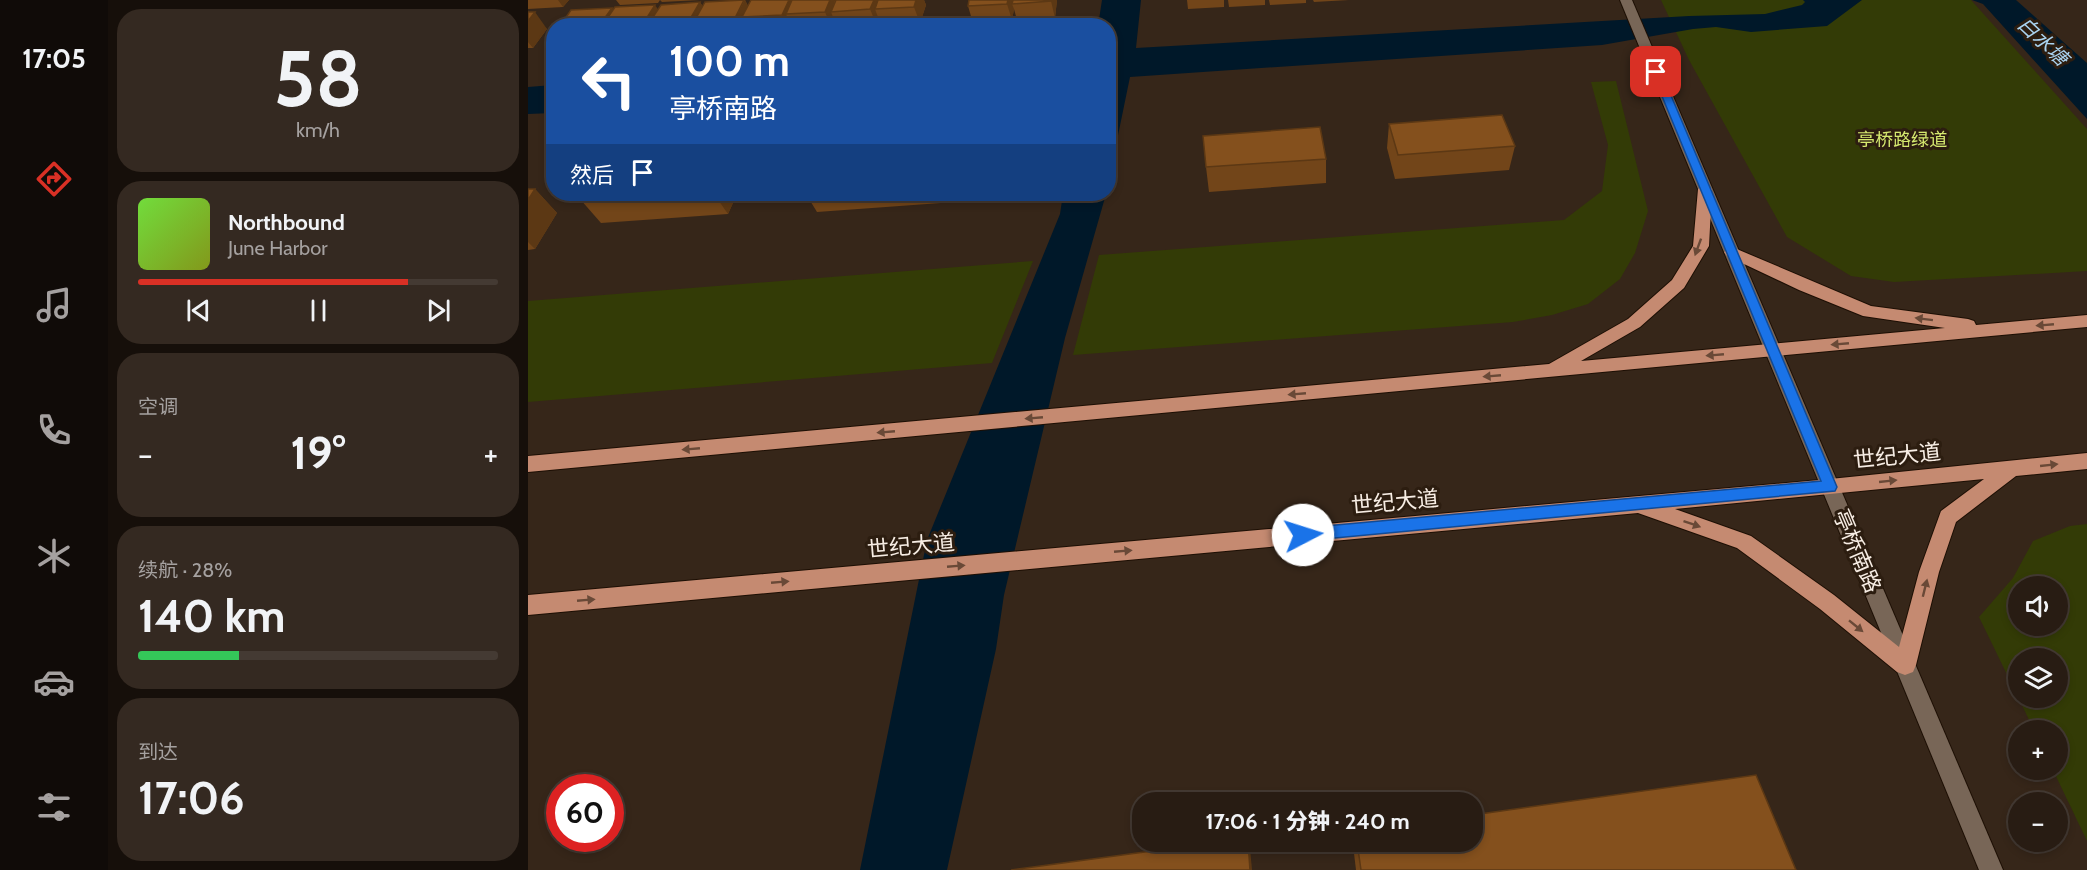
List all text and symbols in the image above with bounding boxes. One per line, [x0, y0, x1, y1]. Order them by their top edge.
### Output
water label: 白水塘 [2013, 12, 2075, 72]
text: 58 [274, 31, 363, 126]
text: 100 m [669, 35, 790, 87]
text: 17:05 [22, 42, 86, 75]
icon: left [570, 42, 648, 120]
pin [1630, 46, 1681, 97]
icon: arrive [1639, 55, 1672, 88]
text: 亭桥南路 [669, 92, 777, 125]
text: km/h [296, 118, 340, 142]
park label: 亭桥路绿道 [1857, 129, 1947, 151]
icon: arrive [626, 156, 659, 189]
icon: directions [33, 158, 75, 200]
text: 然后 [570, 162, 614, 189]
text: Northbound [228, 209, 345, 236]
text: June Harbor [228, 236, 328, 260]
one-way arrow [1693, 238, 1703, 256]
icon: music [33, 284, 75, 326]
icon: previous [182, 294, 215, 327]
icon: pause [302, 294, 335, 327]
icon: next [422, 294, 455, 327]
one-way arrow [1914, 314, 1933, 323]
one-way arrow [2035, 320, 2054, 330]
one-way arrow [1830, 339, 1849, 349]
one-way arrow [1705, 350, 1724, 360]
one-way arrow [1482, 371, 1501, 381]
one-way arrow [1288, 389, 1307, 399]
text: 空调 [138, 395, 178, 419]
icon: phone [33, 409, 75, 451]
one-way arrow [1025, 413, 1044, 423]
text: 19° [291, 426, 345, 480]
one-way arrow [876, 427, 895, 437]
text: − [138, 434, 153, 474]
text: + [483, 434, 498, 474]
street label: 世纪大道 [1852, 438, 1942, 474]
one-way arrow [682, 444, 701, 454]
one-way arrow [2040, 460, 2059, 470]
one-way arrow [1879, 476, 1898, 486]
street label: 世纪大道 [1350, 485, 1440, 519]
position arrow [1271, 503, 1335, 567]
street label: 亭桥南路 [1827, 505, 1887, 597]
one-way arrow [1683, 519, 1701, 529]
street label: 世纪大道 [866, 529, 956, 563]
icon: climate [33, 535, 75, 577]
one-way arrow [1114, 546, 1133, 556]
text: 续航 · 28% [138, 558, 232, 582]
one-way arrow [946, 561, 965, 571]
map controls [2008, 576, 2068, 852]
button: sound [2008, 576, 2068, 636]
one-way arrow [771, 577, 790, 587]
one-way arrow [1921, 579, 1930, 597]
text: 140 km [138, 589, 285, 643]
one-way arrow [577, 595, 596, 605]
one-way arrow [1848, 619, 1864, 632]
button: layers [2008, 648, 2068, 708]
icon: car [33, 661, 75, 703]
button: + [2008, 720, 2068, 780]
text: 到达 [138, 740, 178, 764]
text: 17:06 [138, 771, 245, 825]
speed limit sign: 60 [546, 774, 624, 852]
icon: filters [33, 786, 75, 828]
button: − [2008, 792, 2068, 852]
text: 17:06 · 1 分钟 · 240 m [1205, 808, 1410, 835]

